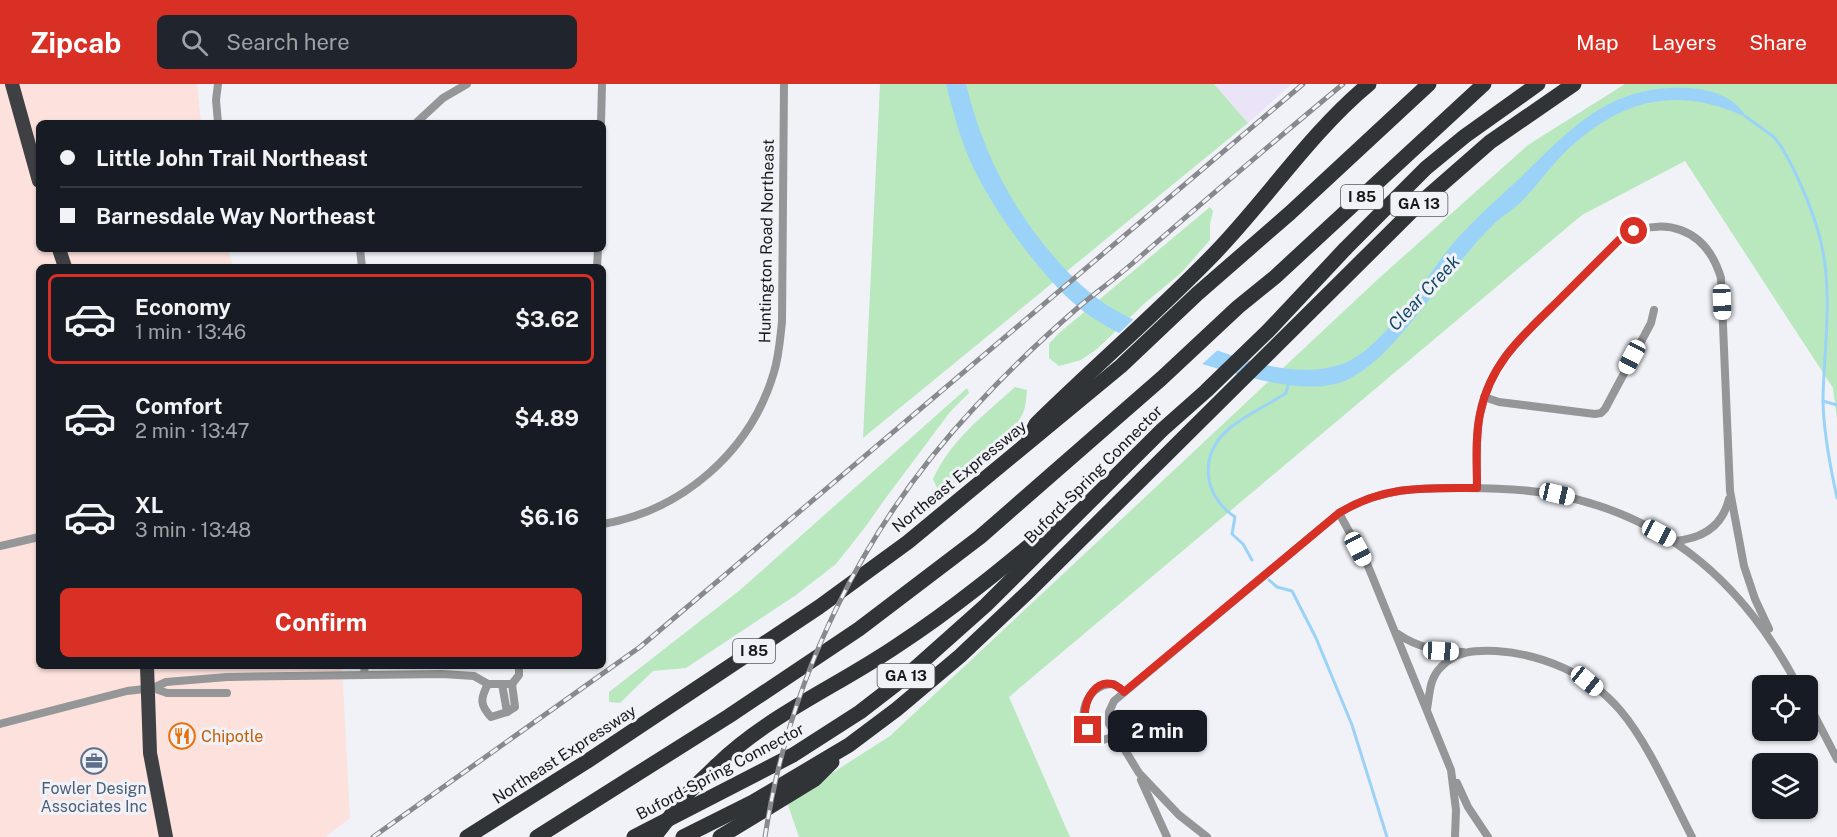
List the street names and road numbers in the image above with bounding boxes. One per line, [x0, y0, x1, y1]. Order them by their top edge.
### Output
street label: Huntington Road Northeast [755, 139, 778, 343]
road number: I 85 [1341, 185, 1383, 209]
road number: GA 13 [1390, 192, 1448, 216]
street label: Buford-Spring Connector [1020, 401, 1166, 547]
street label: Northeast Expressway [888, 416, 1031, 536]
road number: I 85 [733, 639, 775, 663]
road number: GA 13 [878, 664, 934, 688]
street label: Northeast Expressway [489, 701, 640, 808]
street label: Buford-Spring Connector [633, 719, 807, 824]

